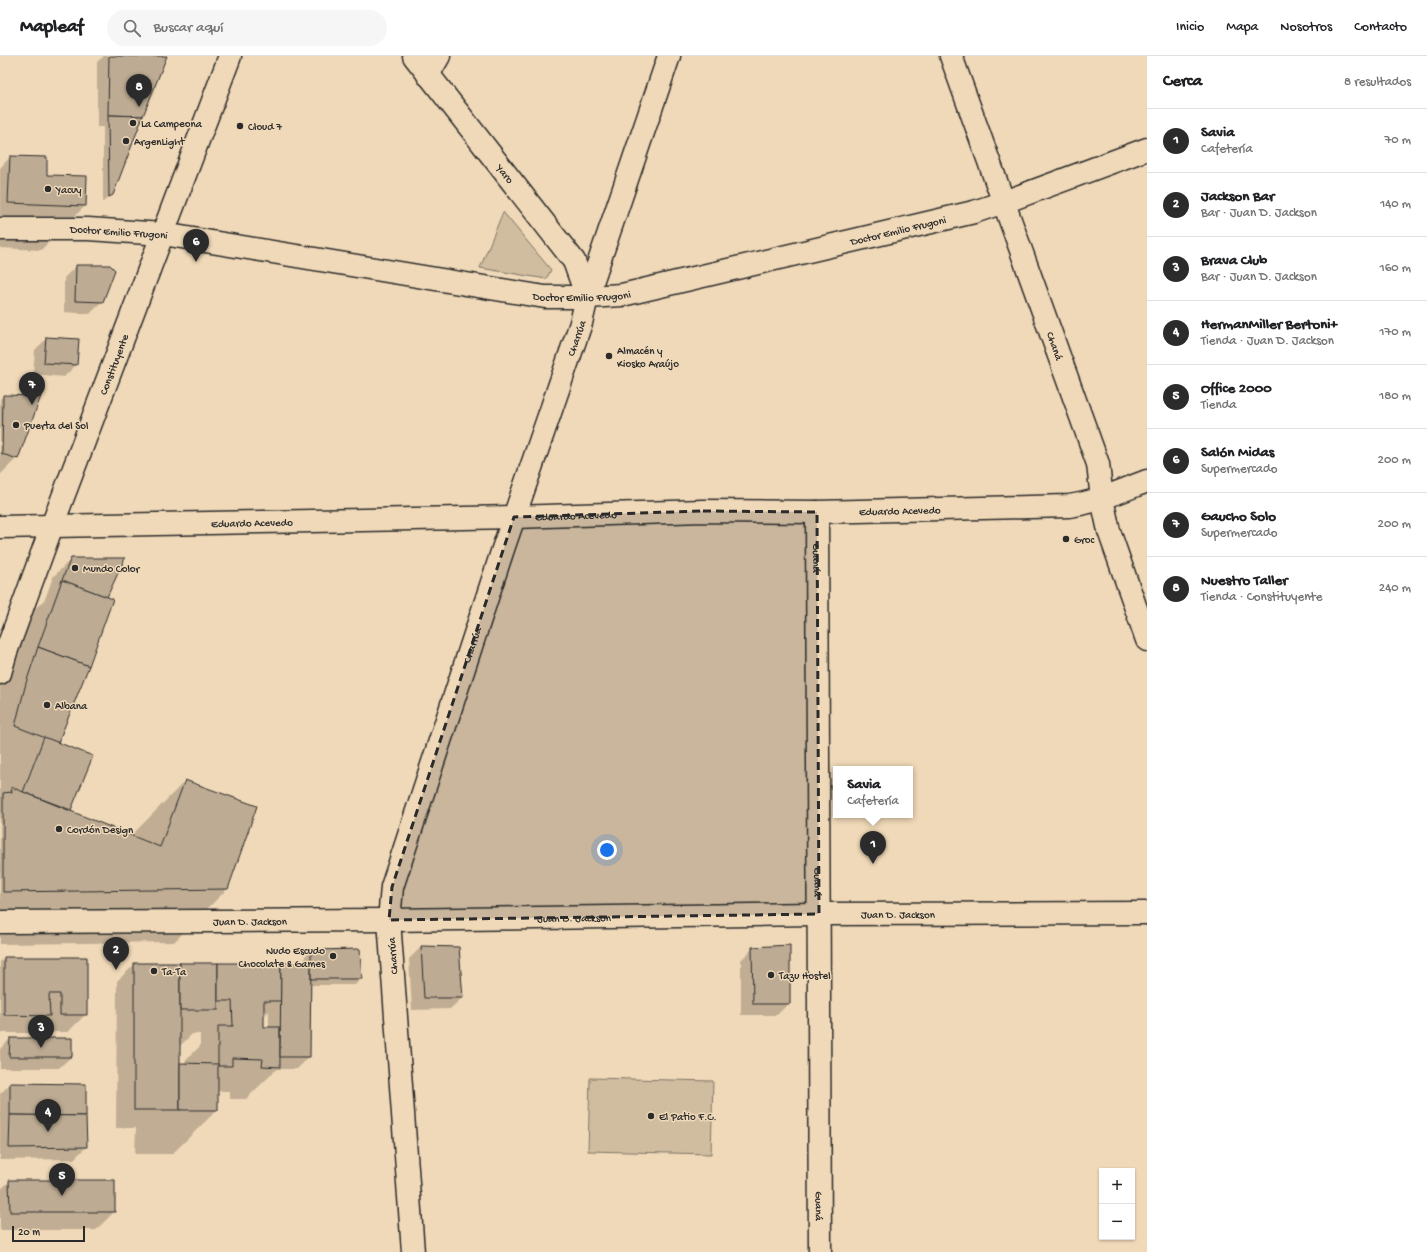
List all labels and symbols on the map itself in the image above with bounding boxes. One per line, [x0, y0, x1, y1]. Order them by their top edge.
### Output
pin: 8 [126, 74, 152, 107]
marker: La Campeona [128, 118, 138, 128]
place label: La Campeona [141, 119, 203, 131]
marker: Cloud 7 [235, 121, 245, 131]
place label: Cloud 7 [248, 122, 282, 134]
marker: ArgenLight [121, 136, 131, 146]
place label: ArgenLight [134, 137, 186, 149]
street label: Yaro [492, 162, 515, 187]
marker: Yacuy [43, 184, 53, 194]
place label: Yacuy [55, 185, 82, 197]
street label: Doctor Emilio Frugoni [849, 215, 948, 249]
street label: Doctor Emilio Frugoni [69, 225, 168, 243]
pin: 6 [183, 229, 209, 262]
street label: Doctor Emilio Frugoni [531, 289, 632, 305]
street label: Charrúa [566, 318, 590, 358]
street label: Chaná [1043, 331, 1064, 363]
street label: Constituyente [98, 333, 132, 397]
place label: Almacén y Kiosko Araújo [617, 346, 679, 371]
marker: Almacén y Kiosko Araújo [604, 351, 614, 361]
pin: 7 [19, 372, 45, 405]
marker: Puerta del Sol [11, 420, 21, 430]
place label: Puerta del Sol [23, 421, 89, 433]
street label: Eduardo Acevedo [859, 505, 941, 519]
street label: Eduardo Acevedo [535, 510, 617, 524]
street label: Eduardo Acevedo [211, 517, 293, 531]
marker: Groc [1061, 534, 1071, 544]
place label: Groc [1074, 535, 1096, 547]
street label: Guaná [809, 543, 821, 574]
marker: Mundo Color [70, 563, 80, 573]
place label: Mundo Color [83, 564, 141, 576]
street label: Charrúa [462, 625, 485, 665]
marker: Albana [42, 700, 52, 710]
place label: Albana [55, 701, 88, 713]
marker: Cordón Design [54, 824, 64, 834]
place label: Cordón Design [67, 825, 134, 837]
pin: 1 [860, 831, 886, 864]
your location [597, 840, 617, 860]
street label: Guaná [810, 867, 823, 898]
street label: Juan D. Jackson [861, 910, 936, 922]
street label: Juan D. Jackson [537, 913, 612, 926]
street label: Juan D. Jackson [213, 917, 288, 929]
street label: Charrúa [386, 936, 402, 975]
pin: 2 [103, 937, 129, 970]
place label: Nudo Escudo Chocolate & Games [238, 946, 326, 971]
marker: Nudo Escudo Chocolate & Games [328, 951, 338, 961]
marker: Ta-Ta [149, 966, 159, 976]
place label: Ta-Ta [161, 967, 187, 979]
marker: Tazu Hostel [766, 970, 776, 980]
place label: Tazu Hostel [778, 971, 831, 983]
pin: 3 [28, 1015, 54, 1048]
pin: 4 [35, 1099, 61, 1132]
marker: El Patio F.C. [646, 1111, 656, 1121]
place label: El Patio F.C. [659, 1112, 717, 1124]
pin: 5 [49, 1163, 75, 1196]
street label: Guaná [812, 1191, 824, 1222]
scale bar [12, 1224, 85, 1243]

